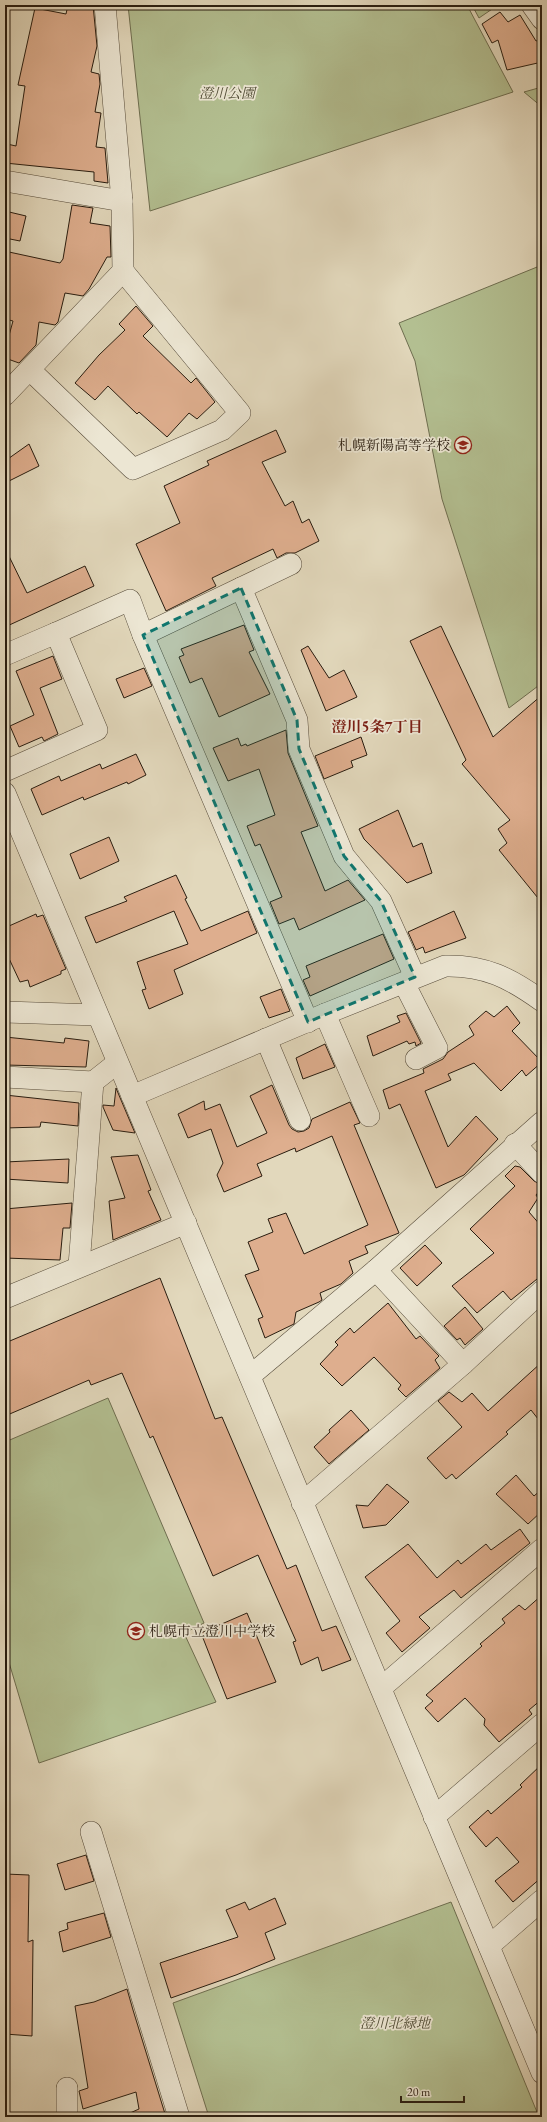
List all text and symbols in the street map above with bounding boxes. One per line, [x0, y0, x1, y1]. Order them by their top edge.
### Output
park label: 澄川公園 [199, 84, 257, 102]
school or university icon: 札幌新陽高等学校 [453, 435, 473, 455]
place label: 札幌新陽高等学校 [338, 436, 450, 454]
district label: 澄川5条7丁目 [332, 717, 422, 736]
school or university icon: 札幌市立澄川中学校 [126, 1621, 146, 1641]
place label: 札幌市立澄川中学校 [149, 1622, 275, 1640]
park label: 澄川北緑地 [360, 2014, 432, 2032]
scale bar [401, 2078, 464, 2104]
text: 20 m [407, 2084, 431, 2100]

